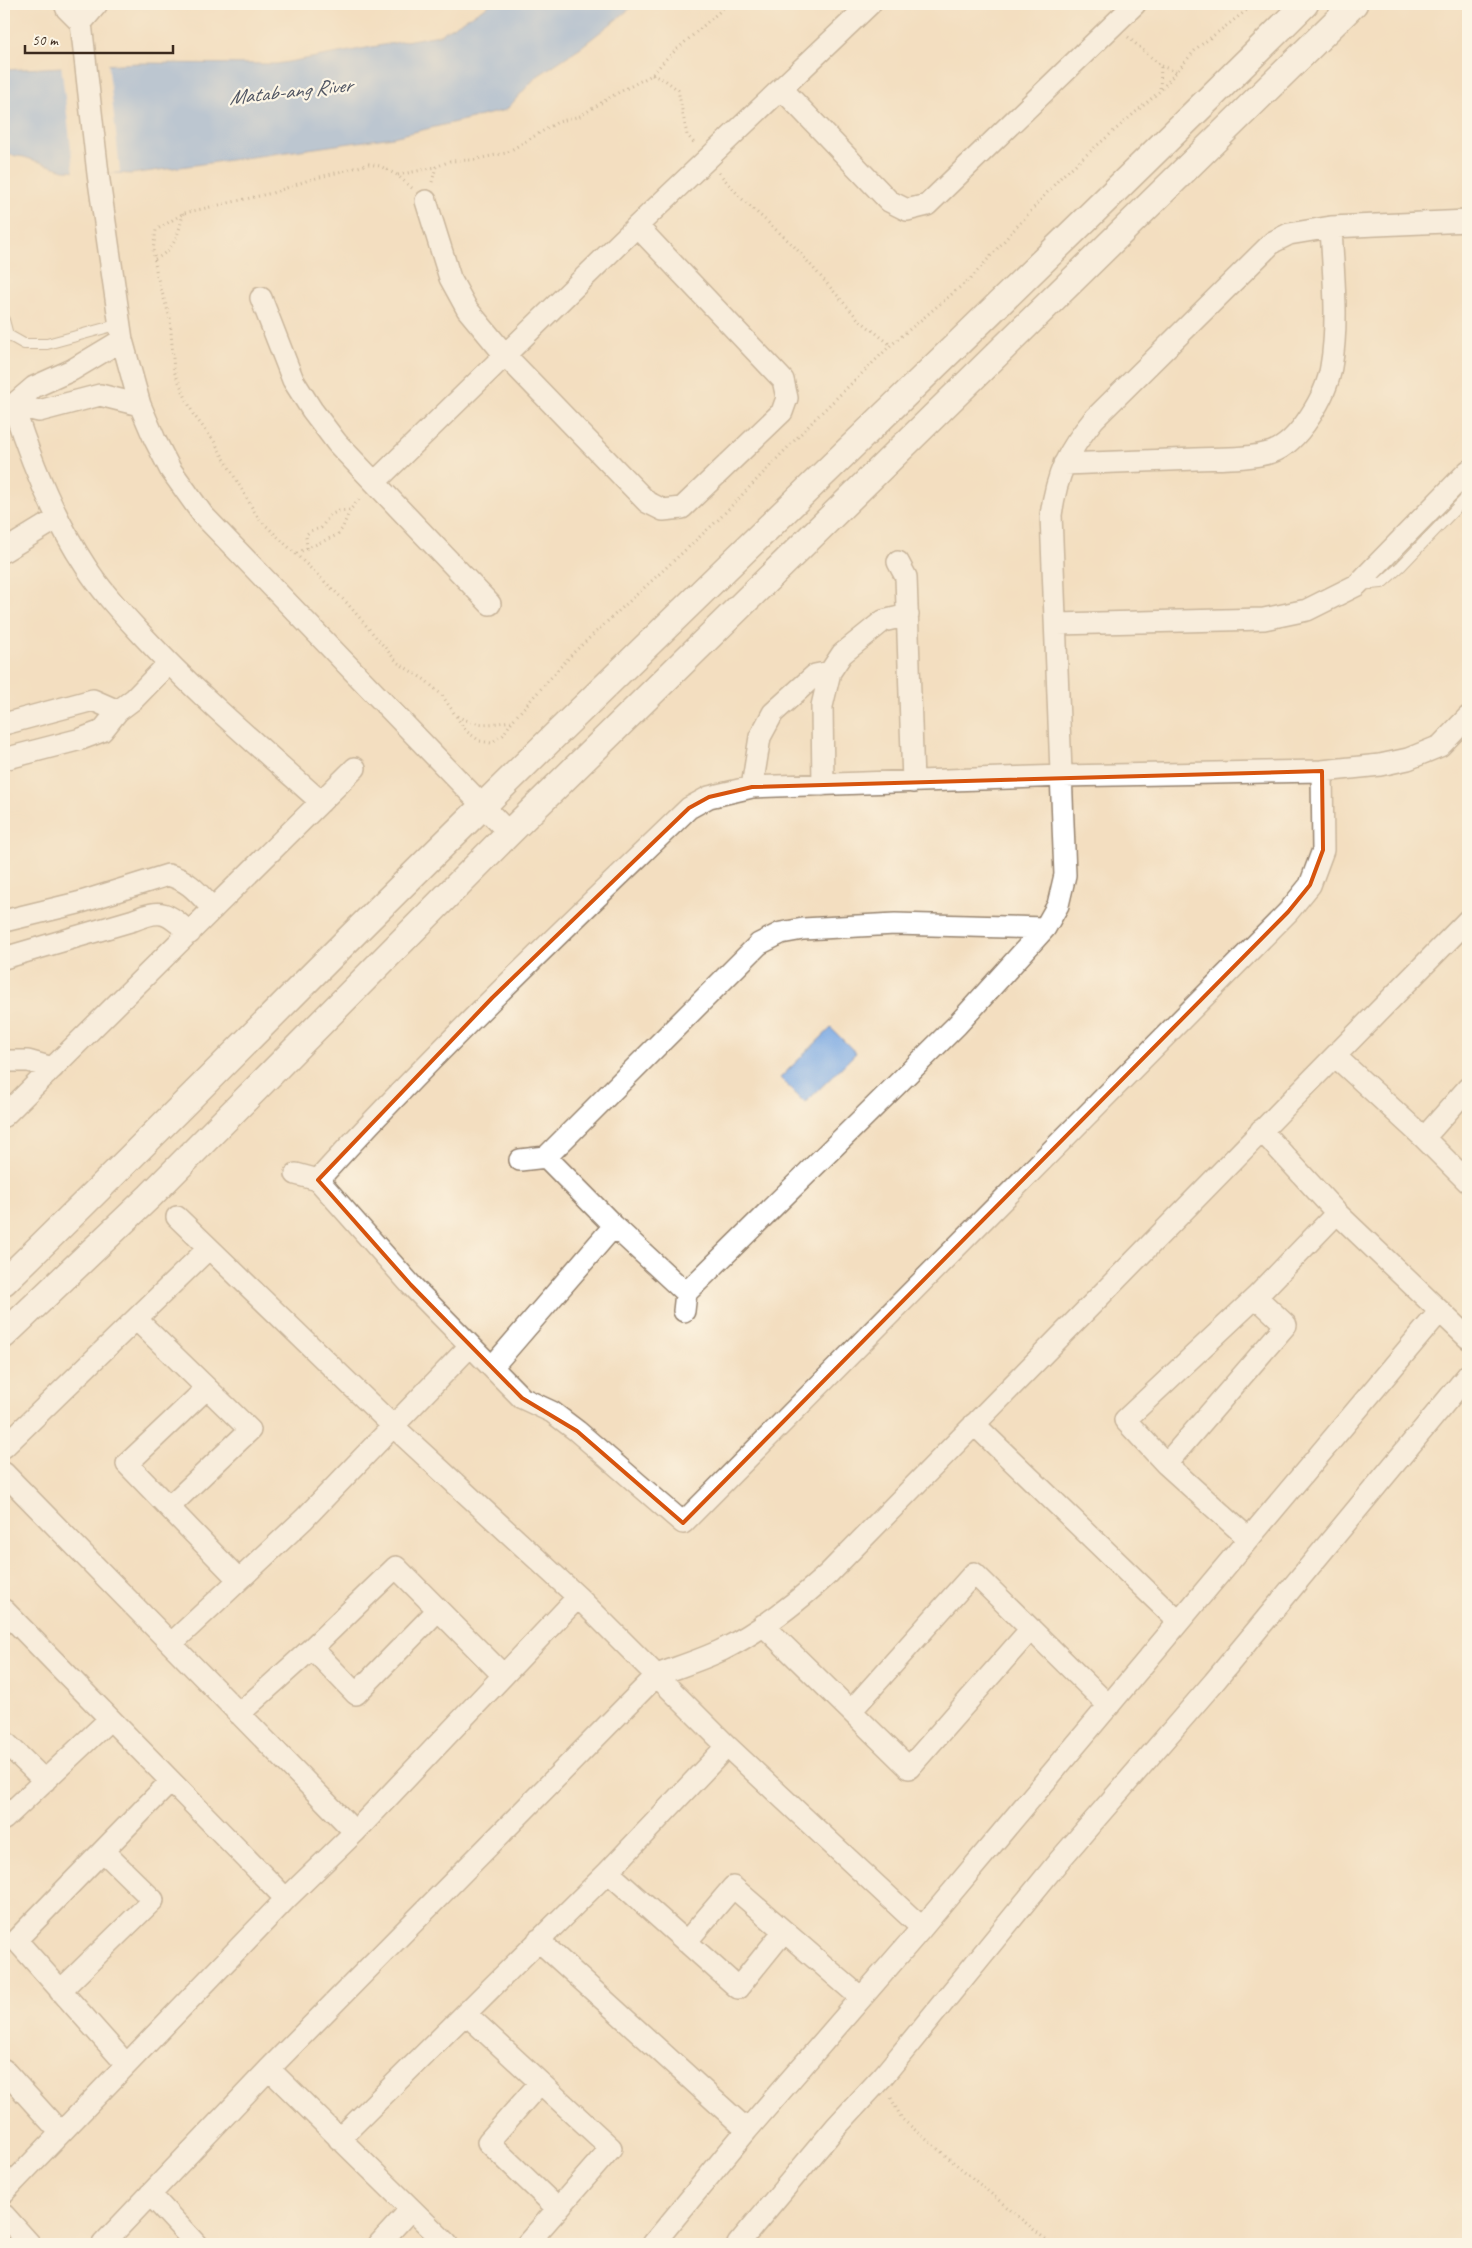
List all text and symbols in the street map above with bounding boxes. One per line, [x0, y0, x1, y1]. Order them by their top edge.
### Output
scale bar [25, 22, 172, 54]
text: 50 m [32, 31, 59, 50]
water label: Matab-ang River [227, 71, 357, 110]

